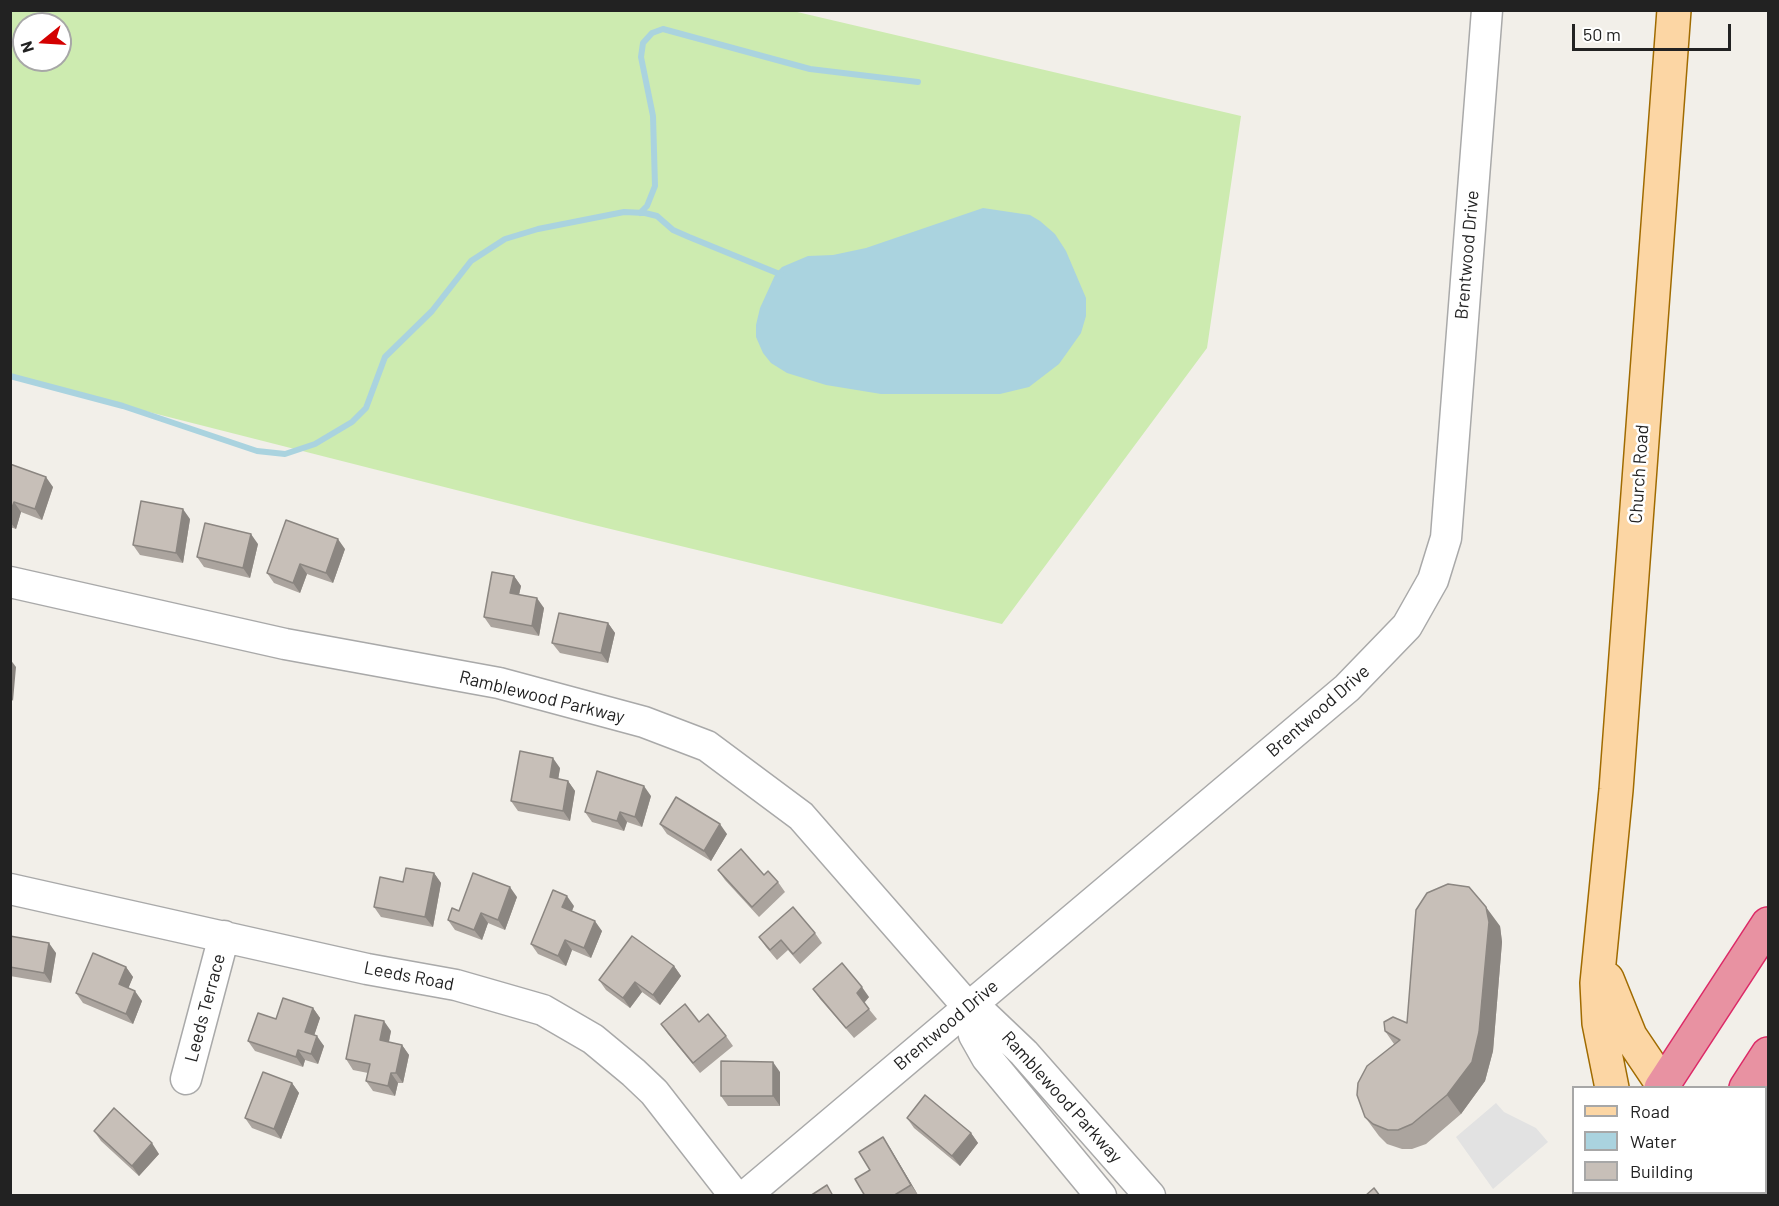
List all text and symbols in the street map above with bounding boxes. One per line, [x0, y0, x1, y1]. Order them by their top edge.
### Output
north arrow [12, 12, 72, 72]
scale bar [1575, 12, 1734, 50]
text: 50 m [1583, 23, 1621, 45]
text: N [16, 39, 37, 55]
street label: Brentwood Drive [1451, 190, 1483, 320]
street label: Church Road [1625, 424, 1653, 524]
street label: Brentwood Drive [1262, 660, 1374, 762]
street label: Ramblewood Parkway [457, 666, 627, 728]
street label: Leeds Terrace [180, 951, 230, 1065]
street label: Leeds Road [362, 957, 456, 995]
street label: Brentwood Drive [889, 975, 1003, 1075]
street label: Ramblewood Parkway [997, 1027, 1127, 1167]
legend [1572, 1086, 1767, 1194]
text: Road [1630, 1100, 1670, 1122]
text: Water [1630, 1130, 1677, 1152]
text: Building [1630, 1160, 1693, 1182]

